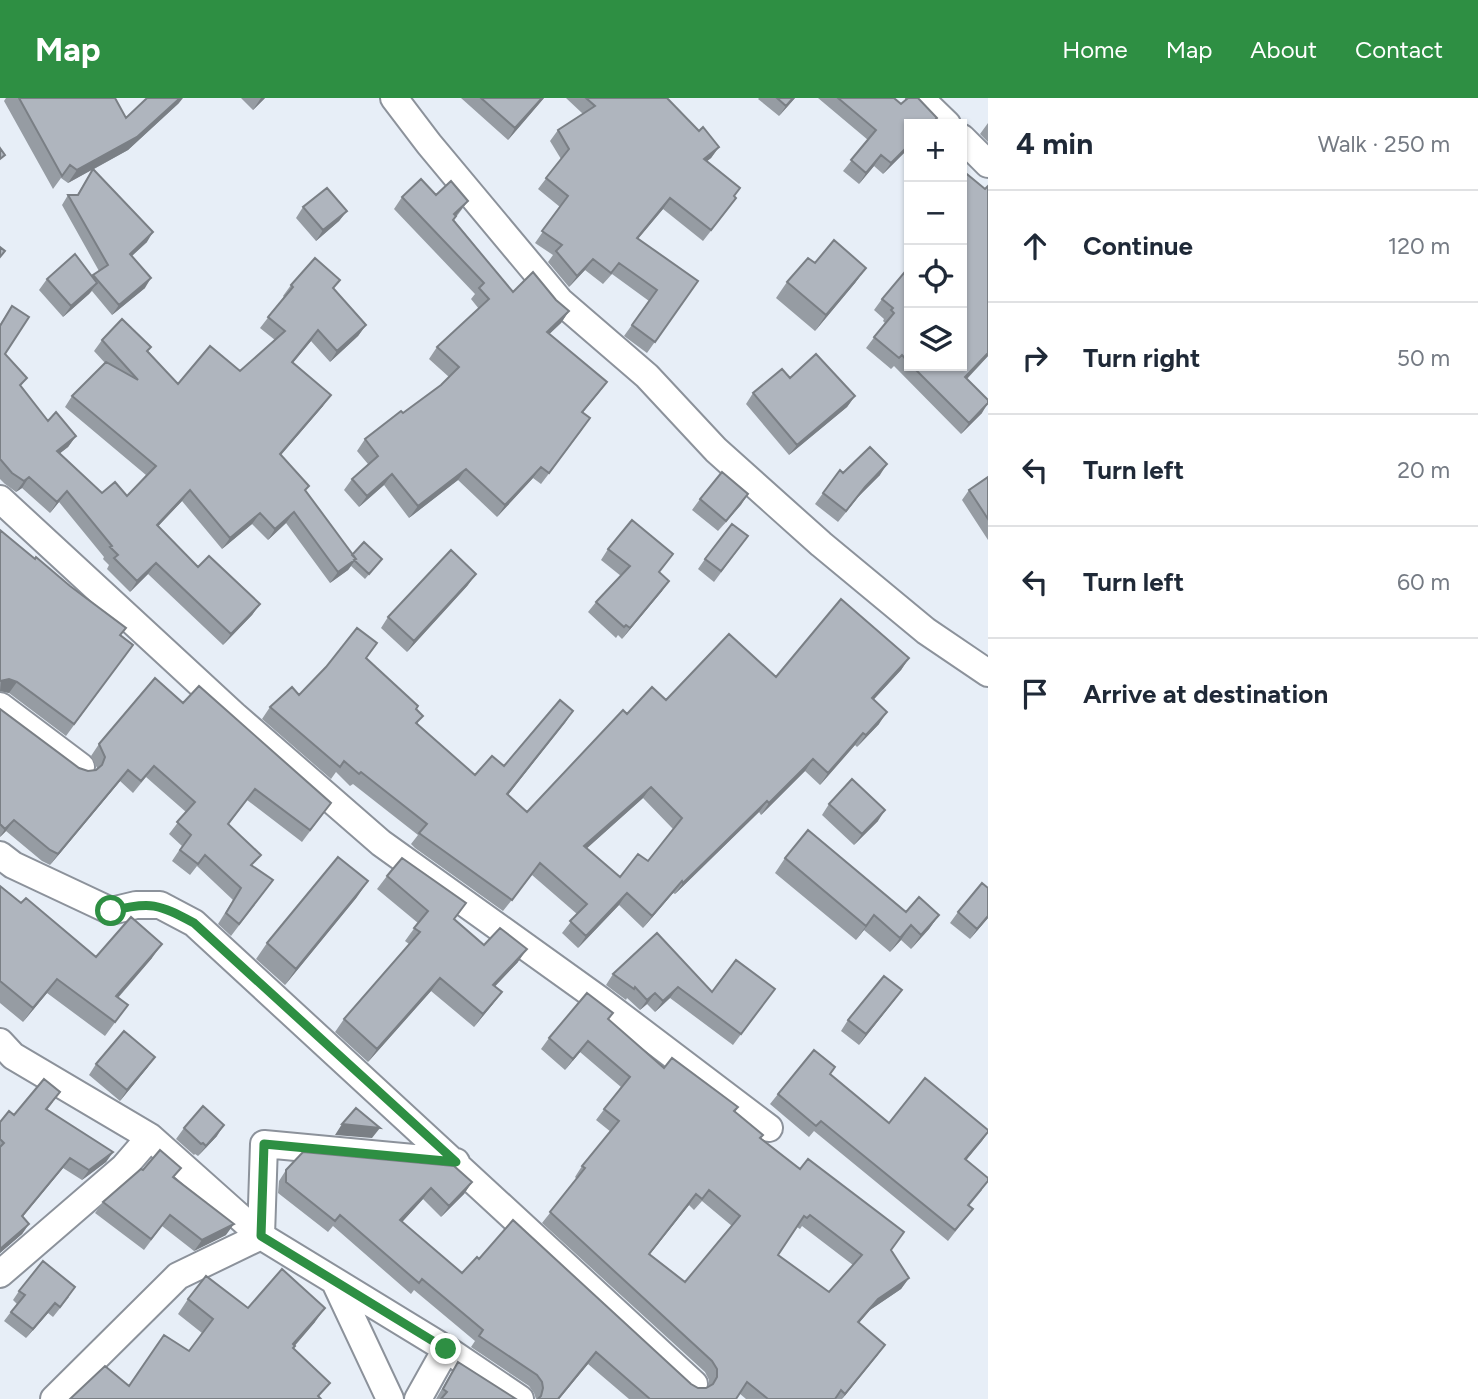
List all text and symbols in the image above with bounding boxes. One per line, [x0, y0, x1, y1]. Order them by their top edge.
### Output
text: Map [35, 30, 101, 69]
text: Home [1062, 35, 1128, 64]
text: Map [1166, 35, 1212, 64]
text: About [1250, 35, 1317, 64]
text: Contact [1355, 35, 1443, 64]
map controls [904, 119, 967, 371]
button: + [904, 119, 967, 182]
text: 4 min [1016, 125, 1093, 162]
text: Walk · 250 m [1318, 130, 1450, 158]
button: − [904, 182, 967, 245]
icon: ahead [1016, 227, 1054, 265]
text: Continue [1083, 230, 1193, 262]
text: 120 m [1388, 232, 1450, 260]
button: locate [904, 245, 967, 308]
button: layers [904, 308, 967, 371]
icon: right [1016, 339, 1054, 377]
text: Turn right [1083, 342, 1200, 374]
text: 50 m [1397, 344, 1450, 372]
icon: left [1016, 451, 1054, 489]
text: Turn left [1083, 454, 1184, 486]
text: 20 m [1397, 456, 1450, 484]
icon: left [1016, 563, 1054, 601]
text: Turn left [1083, 566, 1184, 598]
text: 60 m [1397, 568, 1450, 596]
icon: arrive [1016, 675, 1054, 713]
text: Arrive at destination [1083, 678, 1328, 710]
route start [95, 895, 126, 926]
route end [430, 1333, 461, 1364]

